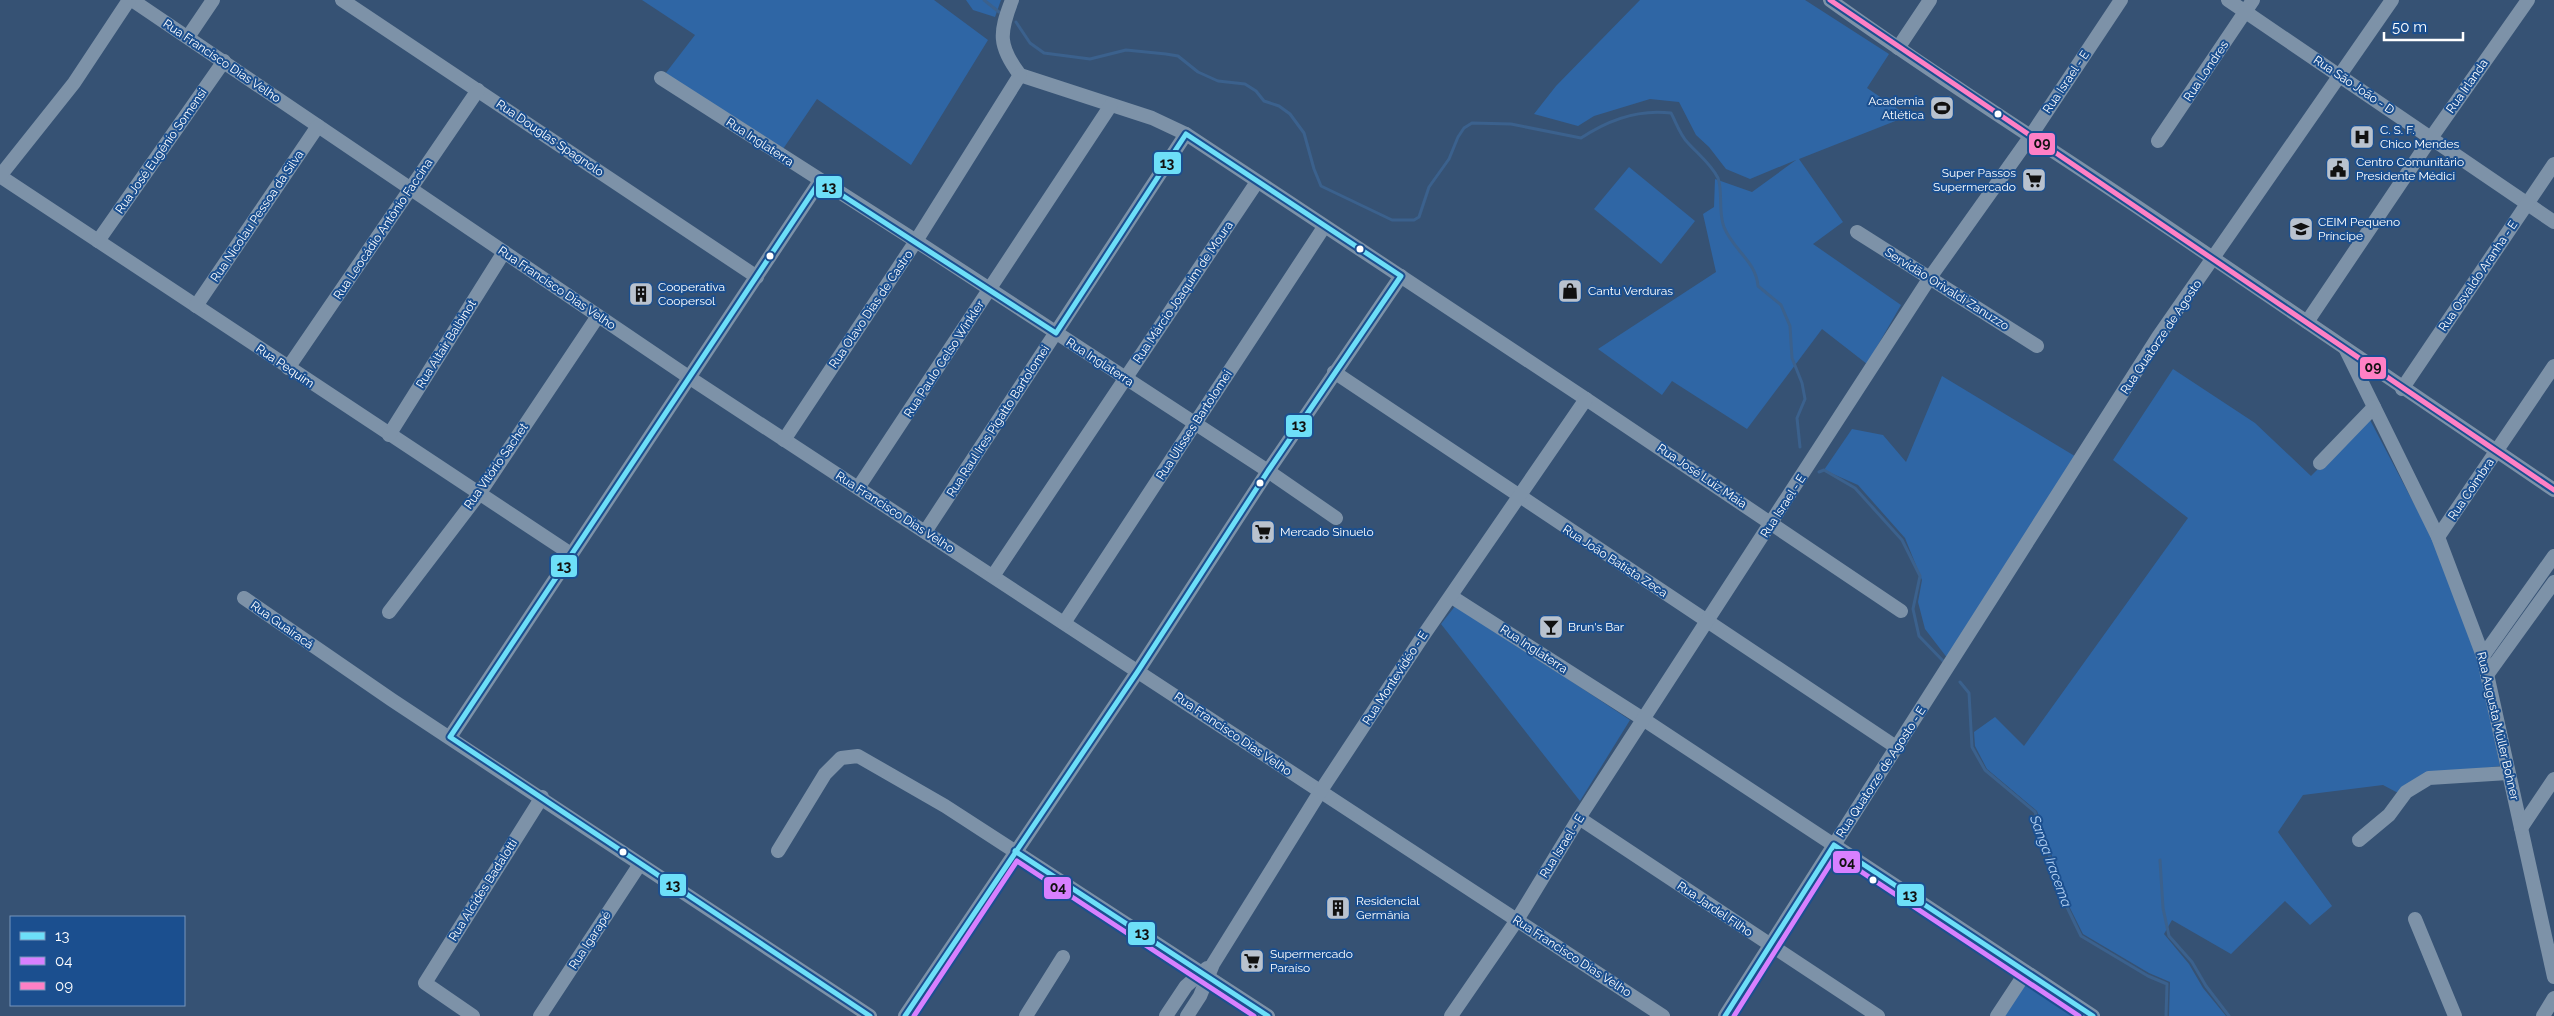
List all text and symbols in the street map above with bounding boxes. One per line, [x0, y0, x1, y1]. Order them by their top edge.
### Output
scale bar [2384, 10, 2463, 42]
street label: Rua Francisco Dias Velho [161, 16, 283, 106]
text: 50 m [2392, 18, 2427, 36]
street label: Rua Londres [2181, 38, 2231, 104]
street label: Rua Israel - E [2040, 48, 2092, 116]
street label: Rua São João - D [2311, 53, 2397, 117]
street label: Rua Irlanda [2443, 56, 2491, 116]
street label: Rua José Eugênio Somensi [112, 86, 210, 216]
place label: Academia Atlética [1868, 94, 1924, 122]
sports icon: Academia Atlética [1929, 95, 1955, 121]
street label: Rua Douglas Spagnolo [494, 97, 606, 179]
unlabelled marker [1993, 109, 2003, 119]
street label: Rua Inglaterra [724, 115, 796, 169]
place label: C. S. F. Chico Mendes [2380, 123, 2460, 151]
hospital icon: C. S. F. Chico Mendes [2349, 124, 2375, 150]
line badge: 09 [2028, 132, 2056, 156]
text: 09 [2034, 135, 2050, 151]
street label: Rua Nicolau Pessoa da Silva [208, 148, 306, 284]
line badge: 13 [1153, 151, 1182, 175]
text: 13 [1160, 155, 1175, 171]
place label: Centro Comunitário Presidente Médici [2356, 155, 2464, 183]
street label: Rua Leocádio Antônio Faccina [331, 156, 435, 302]
public building icon: Centro Comunitário Presidente Médici [2325, 156, 2351, 182]
place label: Super Passos Supermercado [1933, 166, 2016, 194]
supermarket icon: Super Passos Supermercado [2021, 167, 2047, 193]
line badge: 13 [815, 175, 843, 199]
text: 13 [822, 179, 837, 195]
place label: CEIM Pequeno Príncipe [2318, 215, 2400, 243]
school or university icon: CEIM Pequeno Príncipe [2288, 216, 2314, 242]
street label: Rua Márcio Joaquim de Moura [1130, 218, 1236, 366]
street label: Rua Osvaldo Aranha - E [2436, 218, 2520, 334]
street label: Rua Francisco Dias Velho [496, 243, 618, 333]
unlabelled marker [1355, 244, 1365, 254]
street label: Servidão Orivaldi Zanuzzo [1882, 245, 2012, 333]
street label: Rua Olavo Dias de Castro [826, 247, 916, 371]
unlabelled marker [765, 251, 775, 261]
street label: Rua Quatorze de Agosto [2118, 277, 2204, 397]
shop icon: Cantu Verduras [1557, 278, 1583, 304]
place label: Cooperativa Coopersol [658, 280, 725, 308]
building icon: Cooperativa Coopersol [628, 281, 654, 307]
place label: Cantu Verduras [1588, 284, 1673, 298]
street label: Rua Altair Balbinot [413, 297, 479, 391]
street label: Rua Paulo Celso Winkler [901, 297, 987, 420]
street label: Rua Inglaterra [1064, 335, 1136, 389]
street label: Rua Pequim [253, 341, 317, 391]
street label: Rua Raul Ires Pigatto Bartolomei [944, 343, 1052, 499]
line badge: 09 [2359, 356, 2387, 380]
text: 09 [2365, 359, 2381, 375]
street label: Rua Ulisses Bartolomei [1153, 368, 1235, 482]
line badge: 13 [1285, 414, 1313, 438]
text: 13 [1292, 417, 1307, 433]
street label: Rua Vitório Sachet [461, 420, 531, 512]
street label: Rua José Luiz Maia [1655, 441, 1749, 511]
street label: Rua Coimbra [2445, 455, 2497, 523]
street label: Rua Francisco Dias Velho [833, 468, 957, 556]
street label: Rua Israel - E [1757, 472, 1809, 540]
unlabelled marker [1255, 478, 1265, 488]
supermarket icon: Mercado Sinuelo [1250, 519, 1276, 545]
street label: Rua João Batista Zeca [1560, 522, 1670, 600]
place label: Mercado Sinuelo [1280, 525, 1374, 539]
line badge: 13 [550, 554, 578, 578]
text: 13 [557, 558, 572, 574]
street label: Rua Guairacá [248, 598, 316, 652]
bar icon: Brun's Bar [1538, 614, 1564, 640]
place label: Brun's Bar [1568, 620, 1625, 634]
street label: Rua Inglaterra [1498, 622, 1570, 676]
street label: Rua Montevidéo - E [1359, 629, 1431, 727]
street label: Rua Augusta Müller Bohner [2474, 650, 2522, 802]
street label: Rua Francisco Dias Velho [1172, 689, 1294, 779]
street label: Rua Quatorze de Agosto - E [1833, 704, 1929, 840]
street label: Rua Israel - E [1537, 812, 1587, 880]
water label: Sanga Iracema [2027, 812, 2075, 909]
street label: Rua Alcides Badalotti [446, 836, 520, 944]
unlabelled marker [618, 847, 628, 857]
line badge: 04 [1832, 850, 1861, 874]
text: 04 [1839, 854, 1855, 870]
line badge: 13 [659, 873, 687, 897]
unlabelled marker [1868, 875, 1878, 885]
line badge: 04 [1043, 876, 1072, 900]
text: 13 [666, 877, 681, 893]
text: 04 [1050, 879, 1066, 895]
street label: Rua Jardel Filho [1675, 879, 1755, 939]
line badge: 13 [1896, 883, 1925, 907]
text: 13 [1903, 887, 1918, 903]
place label: Residencial Germânia [1356, 894, 1420, 922]
building icon: Residencial Germânia [1325, 895, 1351, 921]
street label: Rua Igarapé [566, 908, 614, 972]
street label: Rua Francisco Dias Velho [1510, 912, 1634, 1000]
legend [10, 916, 185, 1006]
line badge: 13 [1127, 921, 1156, 946]
text: 13 [1135, 925, 1150, 941]
text: 13 [55, 927, 69, 945]
place label: Supermercado Paraíso [1270, 947, 1353, 975]
supermarket icon: Supermercado Paraíso [1239, 948, 1265, 974]
text: 04 [55, 952, 72, 970]
text: 09 [55, 977, 73, 995]

